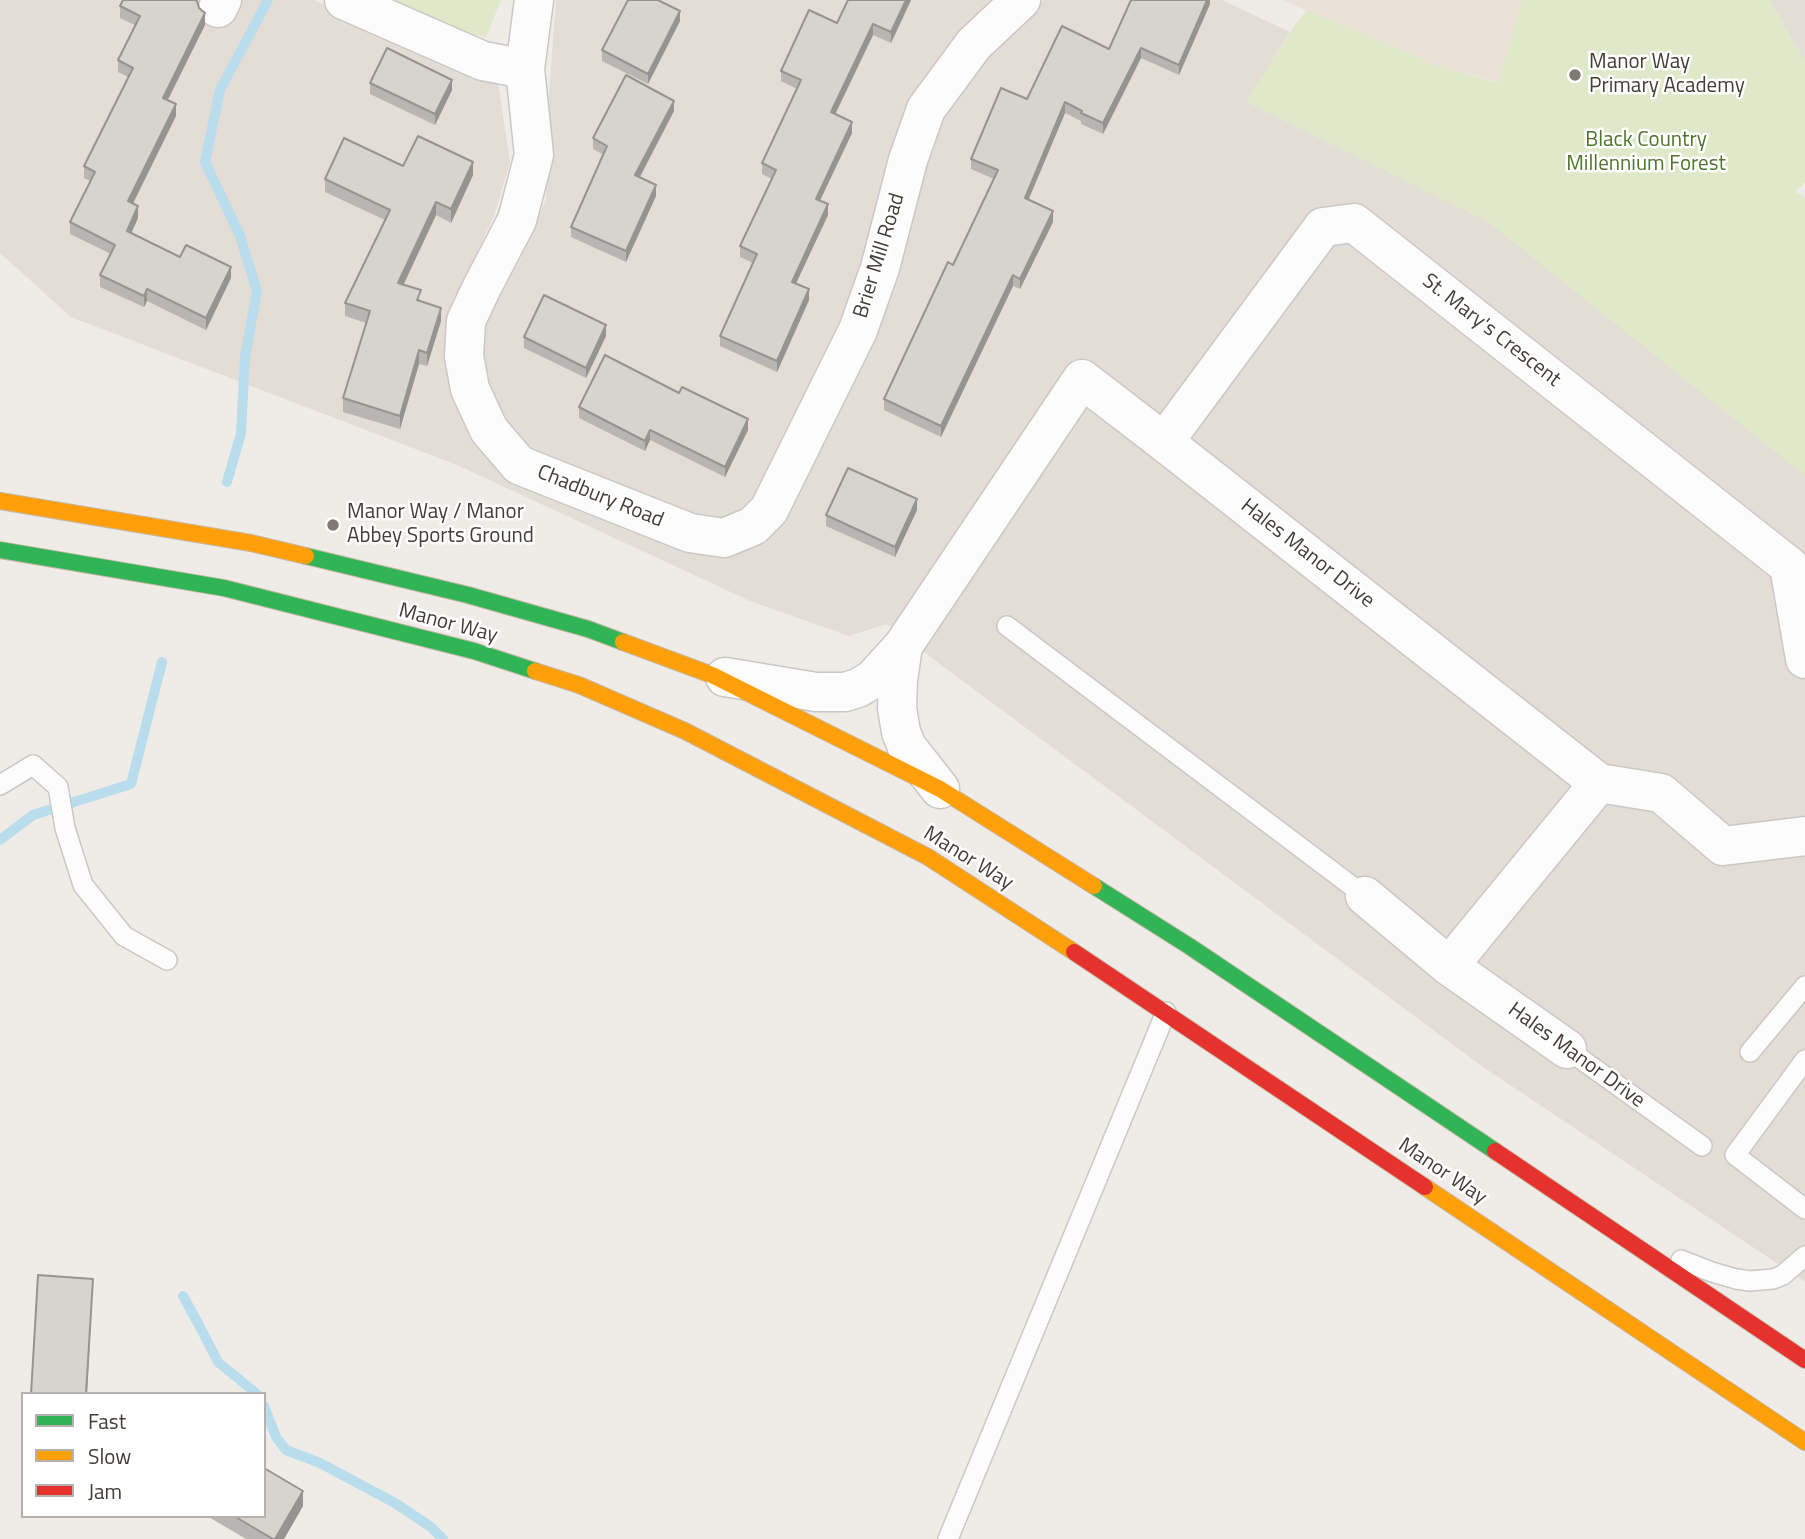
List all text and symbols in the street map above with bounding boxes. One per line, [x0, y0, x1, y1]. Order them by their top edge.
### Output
place label: Manor Way Primary Academy [1589, 50, 1745, 100]
marker: Manor Way Primary Academy [1567, 67, 1583, 83]
park label: Black Country Millennium Forest [1566, 128, 1726, 178]
street label: Brier Mill Road [849, 190, 911, 322]
street label: St. Mary's Crescent [1417, 269, 1565, 393]
street label: Chadbury Road [533, 460, 667, 534]
street label: Hales Manor Drive [1235, 494, 1379, 614]
place label: Manor Way / Manor Abbey Sports Ground [347, 500, 534, 550]
marker: Manor Way / Manor Abbey Sports Ground [325, 517, 341, 533]
street label: Manor Way [396, 599, 500, 649]
street label: Manor Way [918, 821, 1018, 897]
street label: Hales Manor Drive [1503, 998, 1649, 1114]
street label: Manor Way [1393, 1133, 1491, 1211]
legend [21, 1392, 266, 1518]
text: Fast [88, 1405, 126, 1437]
text: Slow [88, 1440, 131, 1472]
text: Jam [88, 1475, 122, 1507]

